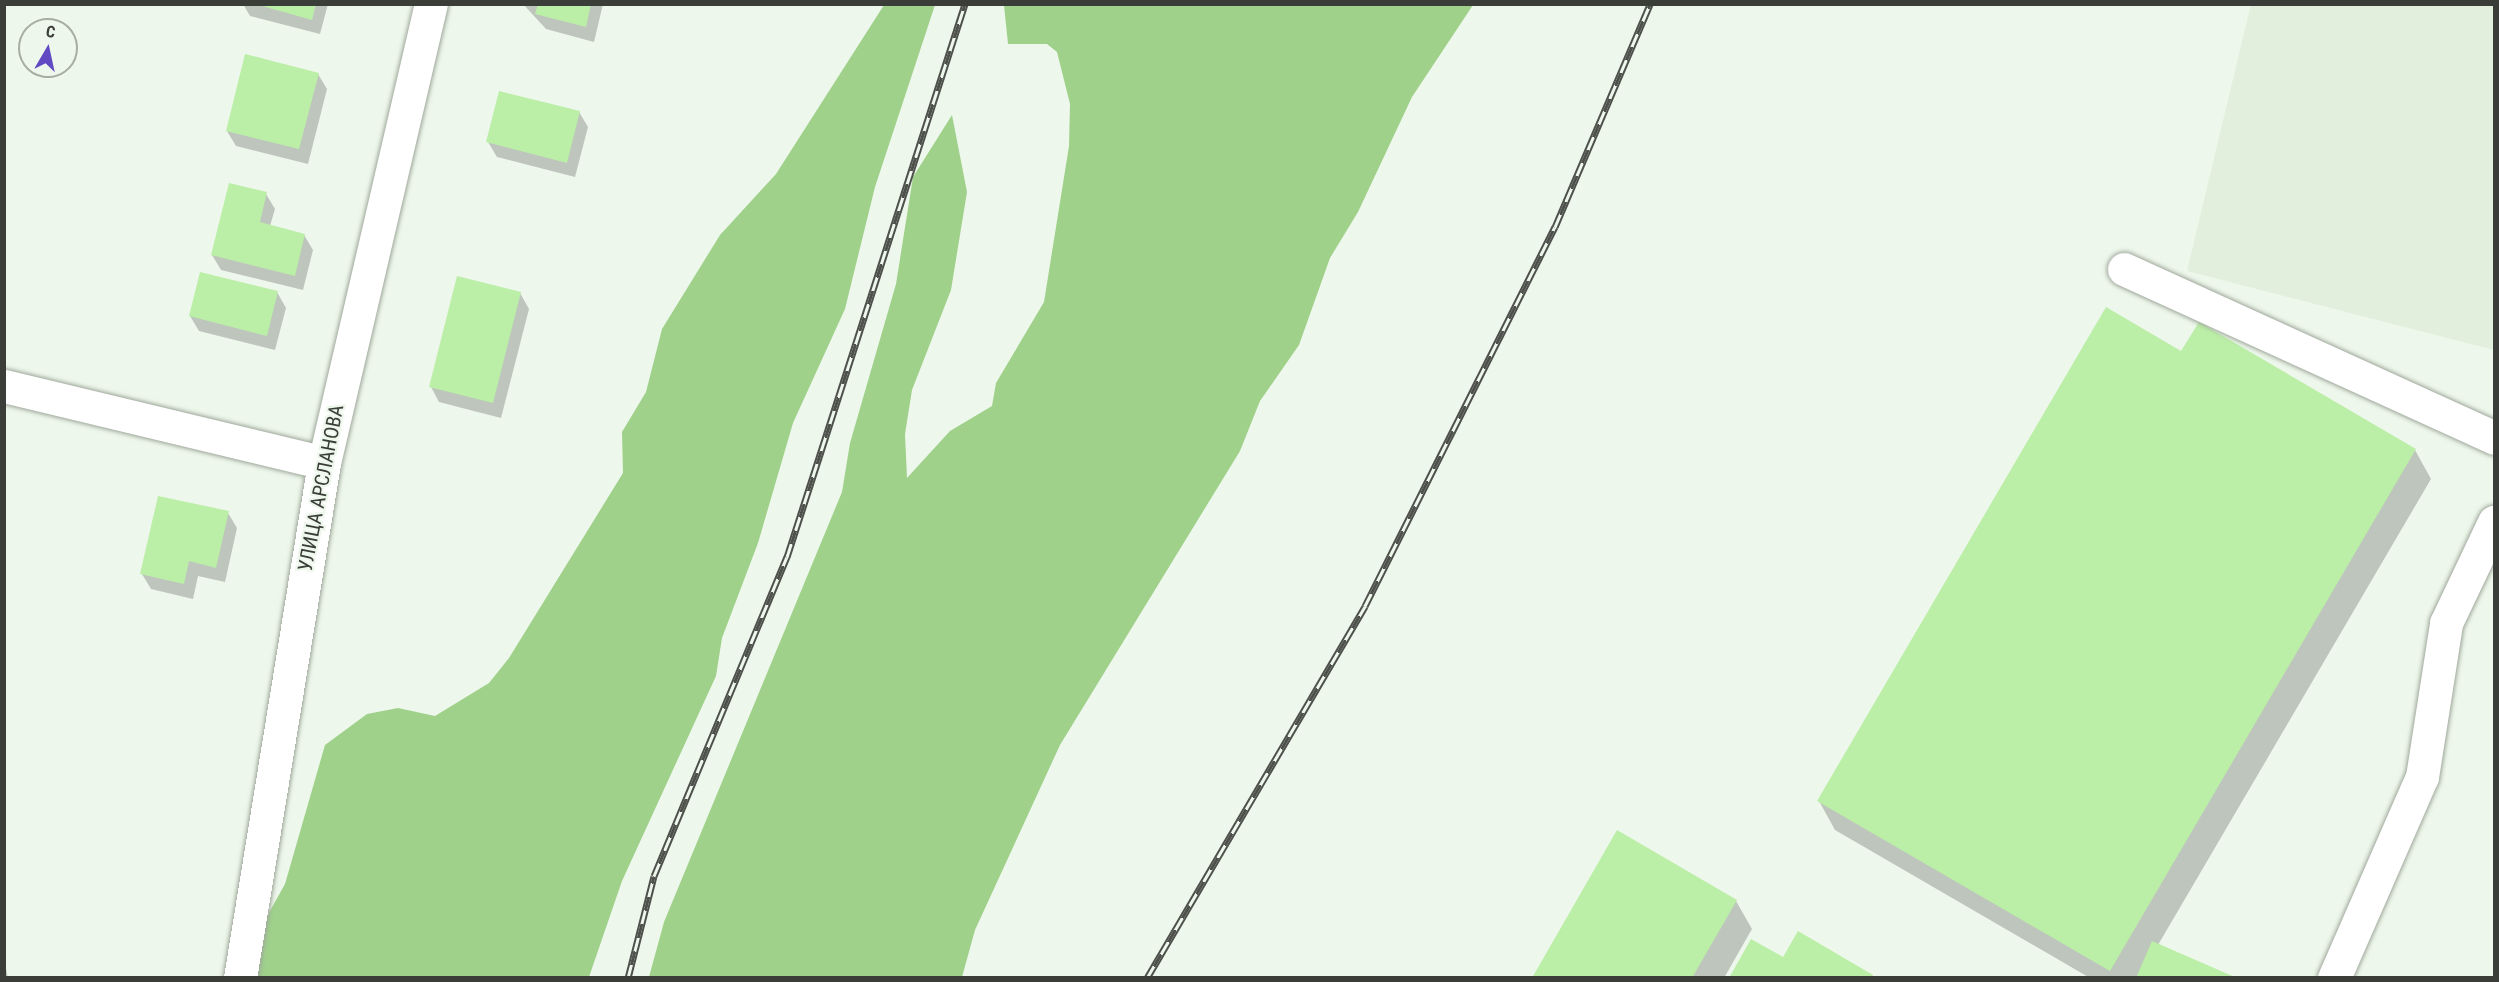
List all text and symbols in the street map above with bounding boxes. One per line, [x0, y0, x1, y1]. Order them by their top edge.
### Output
north arrow [18, 18, 78, 78]
text: С [45, 22, 57, 42]
street label: УЛИЦА АРСЛАНОВА [293, 403, 349, 573]

